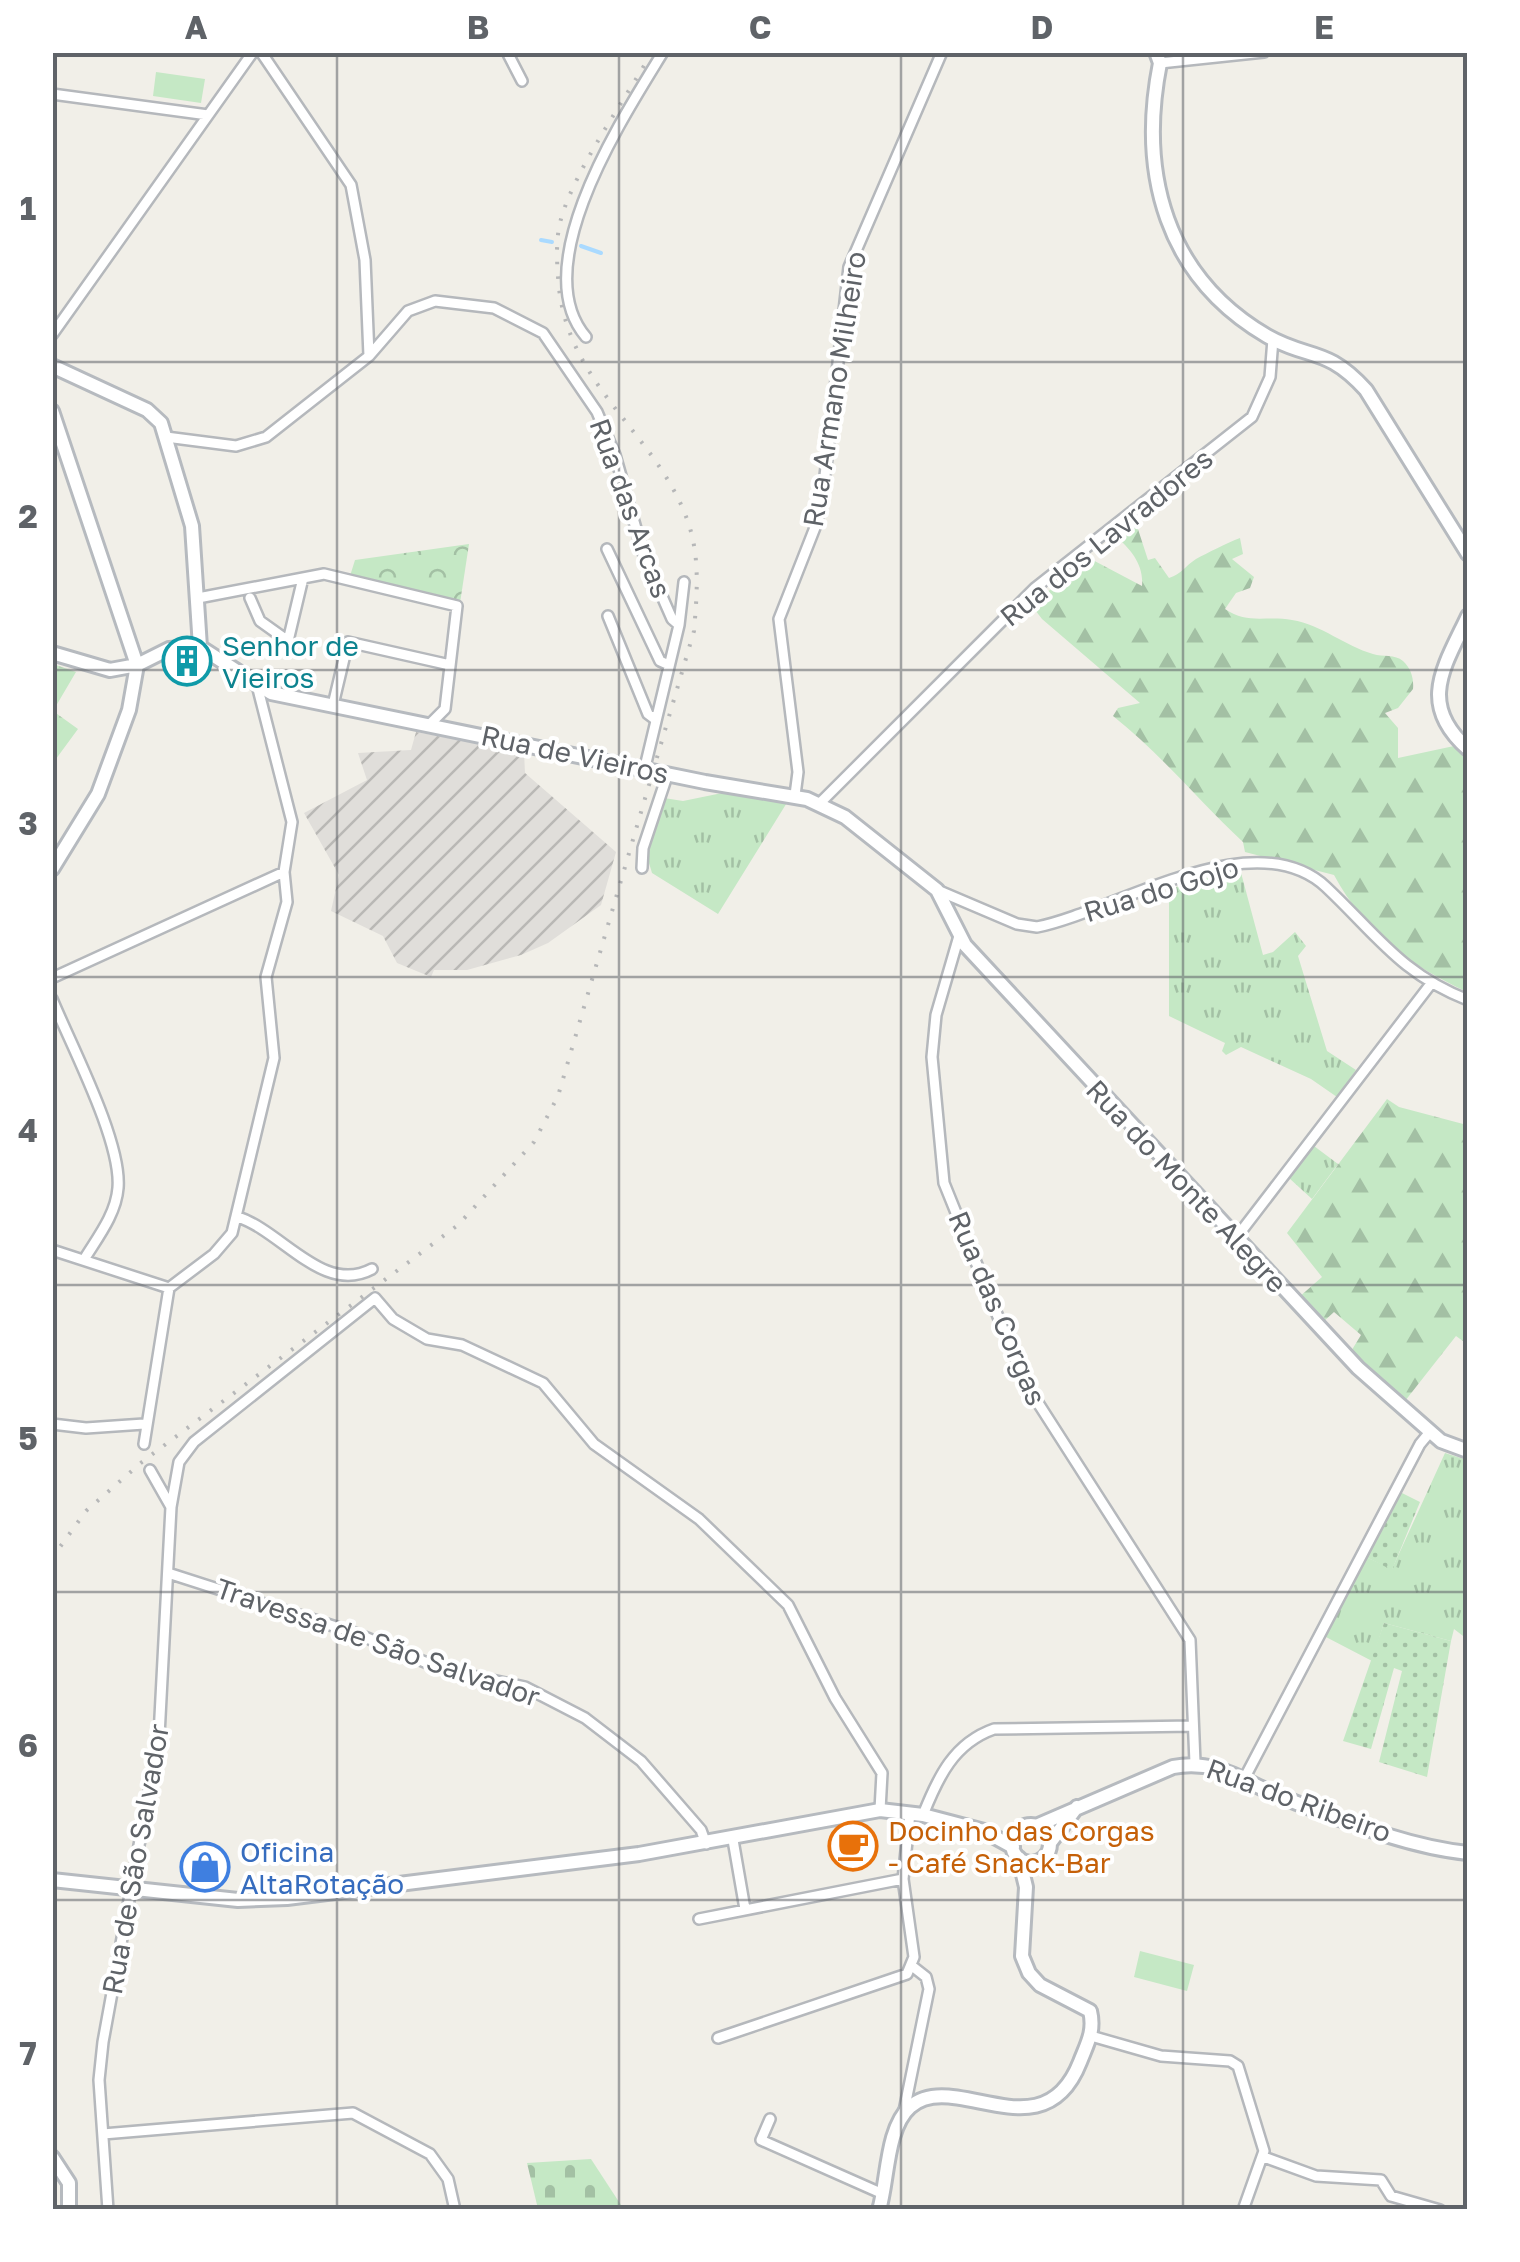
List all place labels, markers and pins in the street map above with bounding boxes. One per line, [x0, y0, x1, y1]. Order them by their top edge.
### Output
place label: Senhor de Vieiros [222, 629, 359, 694]
building icon: Senhor de Vieiros [161, 635, 213, 687]
place label: Docinho das Corgas - Café Snack-Bar [888, 1814, 1155, 1879]
cafe icon: Docinho das Corgas - Café Snack-Bar [827, 1820, 879, 1872]
place label: Oficina AltaRotação [240, 1835, 404, 1900]
shop icon: Oficina AltaRotação [179, 1841, 231, 1893]

